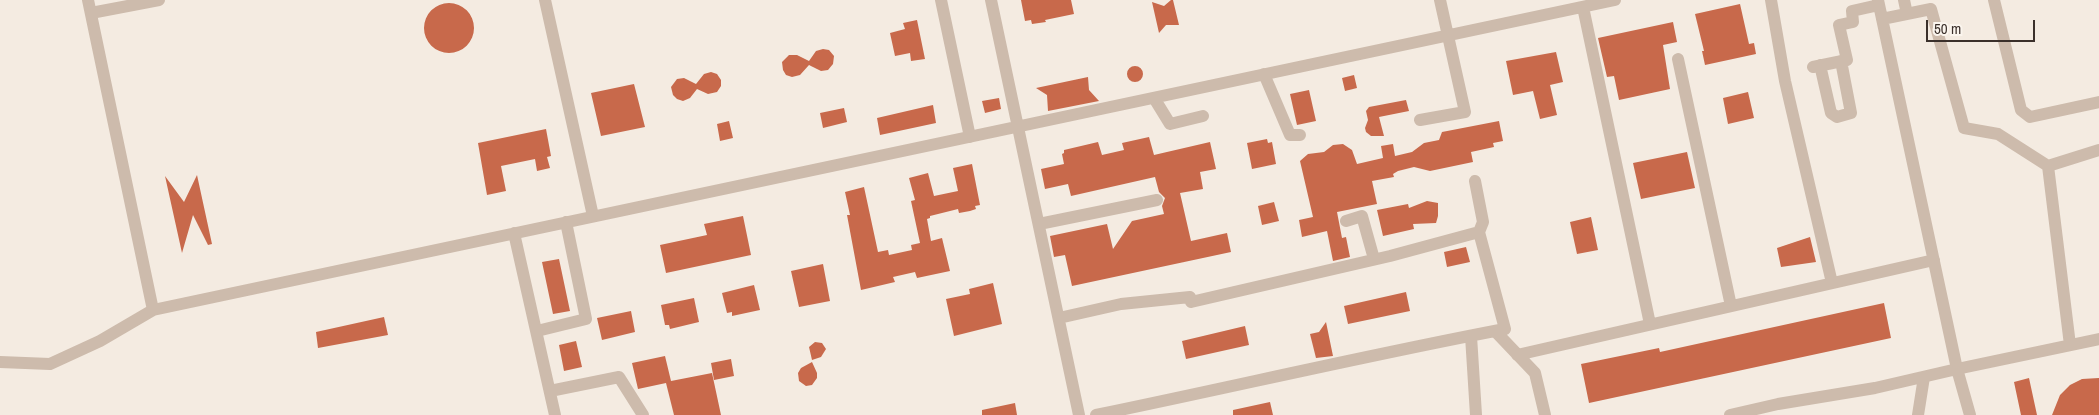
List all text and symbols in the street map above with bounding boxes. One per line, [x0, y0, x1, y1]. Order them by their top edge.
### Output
scale bar [1929, 10, 2038, 42]
text: 50 m [1934, 18, 1961, 39]

